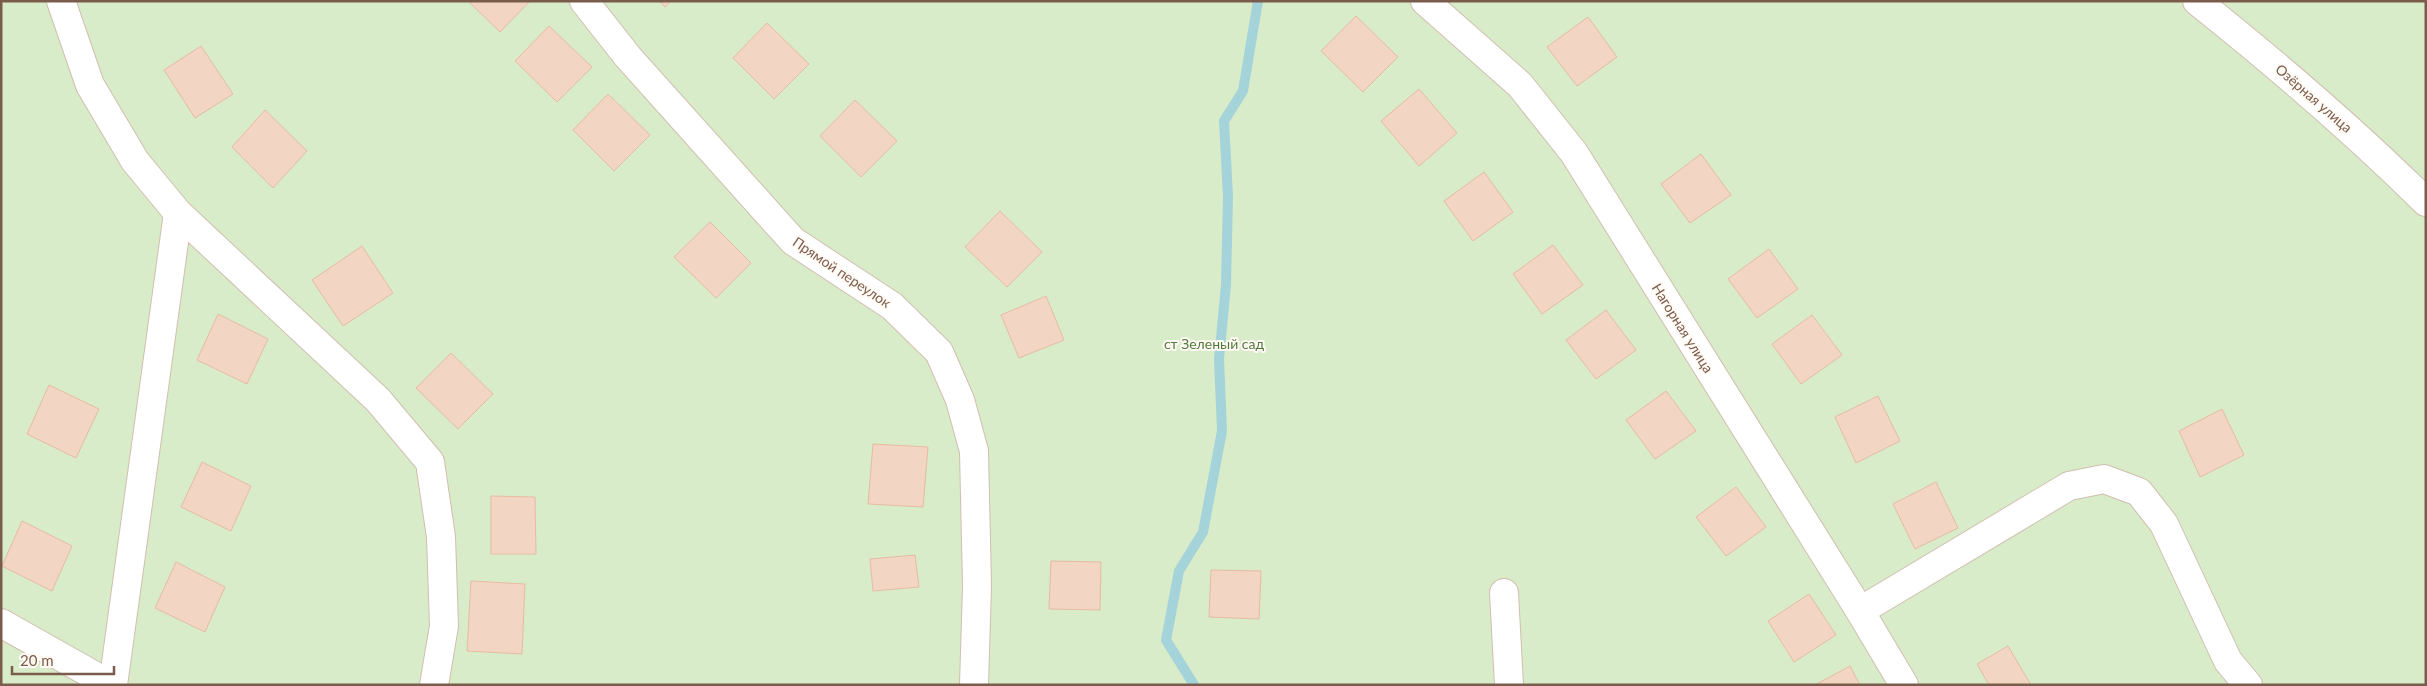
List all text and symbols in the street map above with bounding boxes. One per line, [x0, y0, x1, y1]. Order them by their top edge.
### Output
street label: Озёрная улица [2272, 60, 2356, 136]
street label: Прямой переулок [790, 233, 895, 312]
street label: Нагорная улица [1649, 280, 1717, 376]
park label: ст Зеленый сад [1164, 335, 1264, 352]
scale bar [12, 644, 115, 676]
text: 20 m [20, 651, 54, 669]

